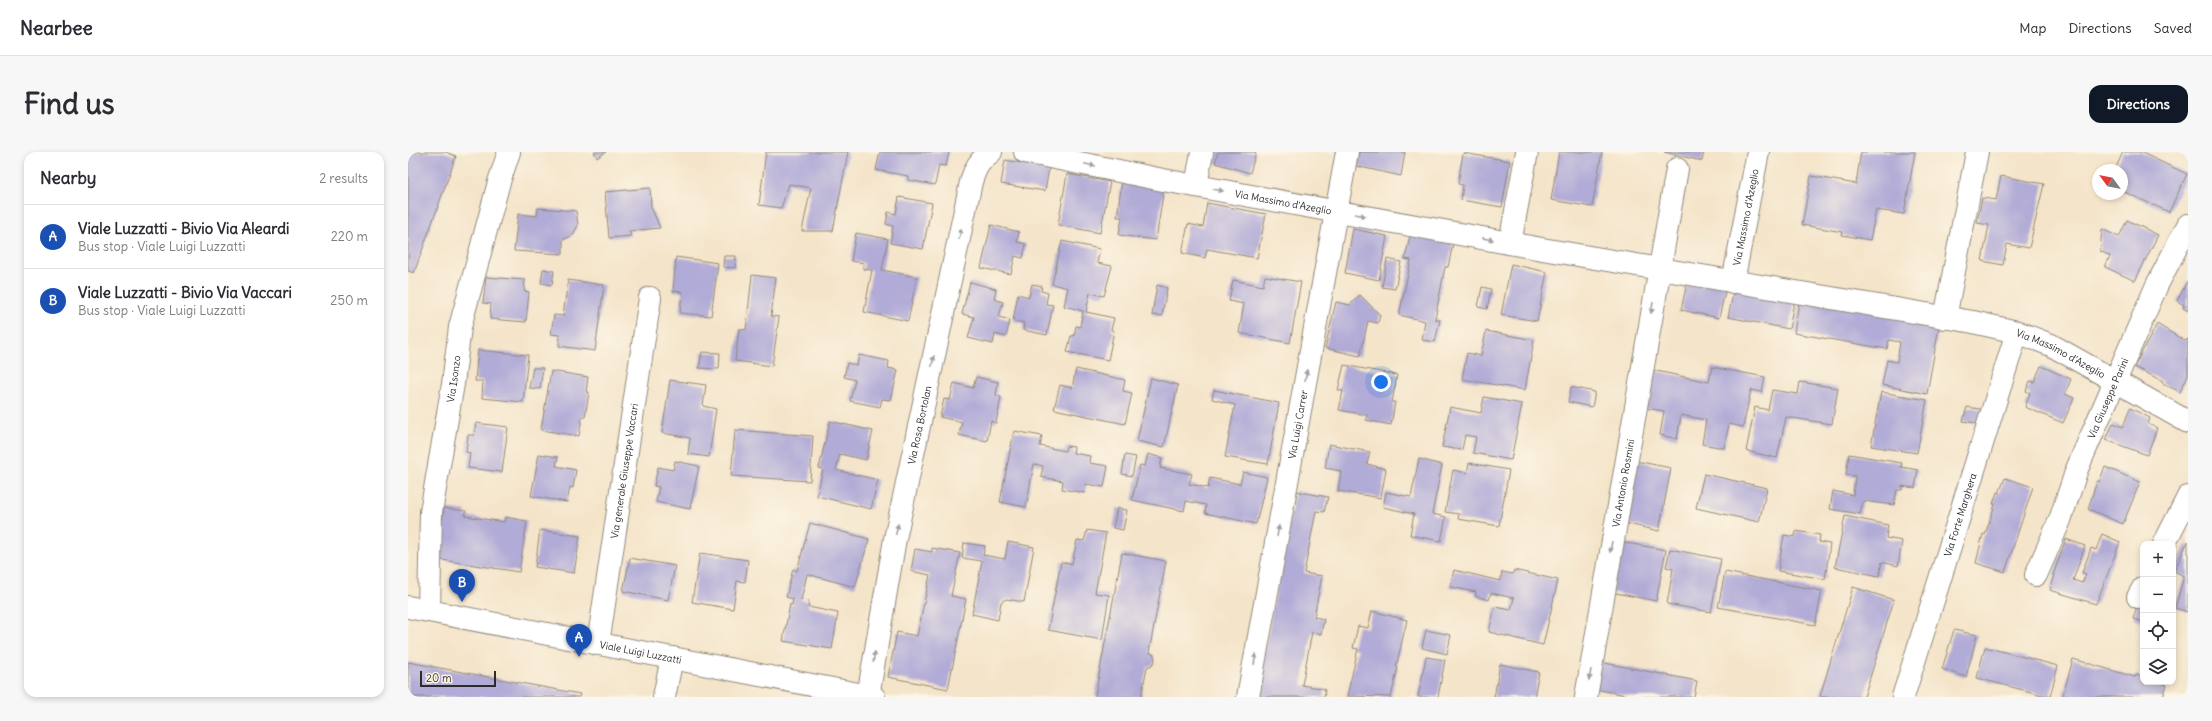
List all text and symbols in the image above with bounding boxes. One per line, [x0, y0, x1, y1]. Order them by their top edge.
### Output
text: Nearbee [20, 16, 93, 40]
text: Map [2019, 19, 2046, 37]
text: Directions [2068, 19, 2132, 37]
text: Saved [2154, 19, 2192, 37]
button: Directions [2089, 85, 2188, 123]
text: Find us [24, 86, 115, 122]
one-way arrow [1084, 163, 1096, 169]
north arrow [2092, 164, 2128, 200]
text: Nearby [40, 167, 96, 189]
street label: Via Massimo d'Azeglio [1730, 168, 1762, 267]
text: 2 results [319, 170, 368, 187]
one-way arrow [1212, 187, 1224, 193]
street label: Via Massimo d'Azeglio [1234, 187, 1333, 218]
one-way arrow [1354, 212, 1366, 218]
text: Viale Luzzatti - Bivio Via Aleardi [78, 219, 289, 238]
text: A [49, 228, 57, 245]
text: 220 m [331, 228, 368, 245]
one-way arrow [957, 228, 963, 240]
one-way arrow [1481, 236, 1494, 242]
text: Bus stop · Viale Luigi Luzzatti [78, 238, 245, 255]
text: Viale Luzzatti - Bivio Via Vaccari [78, 283, 292, 302]
text: B [49, 292, 57, 309]
text: 250 m [330, 292, 368, 309]
text: Bus stop · Viale Luigi Luzzatti [78, 302, 245, 319]
one-way arrow [1649, 302, 1655, 314]
street label: Via Massimo d'Azeglio [2014, 326, 2108, 381]
street label: Via Isonzo [444, 354, 463, 403]
one-way arrow [930, 355, 936, 367]
street label: Via Giuseppe Parini [2085, 356, 2131, 441]
one-way arrow [1304, 369, 1310, 381]
your location [1371, 372, 1391, 392]
street label: Via Rosa Bortolan [905, 384, 935, 466]
street label: Via Luigi Carrer [1285, 389, 1311, 460]
street label: Via generale Giuseppe Vaccari [608, 403, 641, 540]
street label: Via Antonio Rosmini [1609, 438, 1637, 528]
street label: Via Forte Marghera [1941, 471, 1980, 558]
one-way arrow [894, 523, 900, 535]
one-way arrow [1275, 525, 1281, 537]
one-way arrow [1608, 541, 1614, 553]
map controls [2140, 541, 2176, 685]
button: + [2140, 541, 2176, 577]
pin: B [449, 569, 475, 602]
button: − [2140, 577, 2176, 613]
button: locate [2140, 613, 2176, 649]
pin: A [566, 624, 592, 657]
street label: Viale Luigi Luzzatti [598, 638, 683, 667]
button: layers [2140, 649, 2176, 685]
one-way arrow [871, 651, 877, 663]
one-way arrow [1252, 653, 1258, 665]
scale bar [420, 669, 496, 688]
one-way arrow [1586, 669, 1592, 681]
text: 20 m [426, 671, 452, 685]

